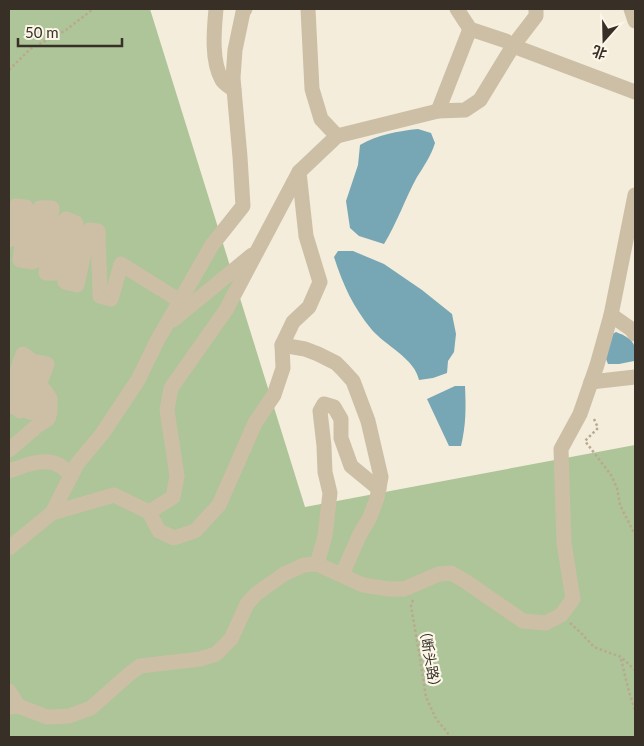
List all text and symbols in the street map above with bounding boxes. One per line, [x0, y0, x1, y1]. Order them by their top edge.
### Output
scale bar [18, 15, 121, 47]
north arrow [579, 15, 629, 65]
text: 50 m [25, 23, 59, 41]
text: 北 [590, 42, 609, 63]
street label: （断头路） [416, 623, 445, 695]

